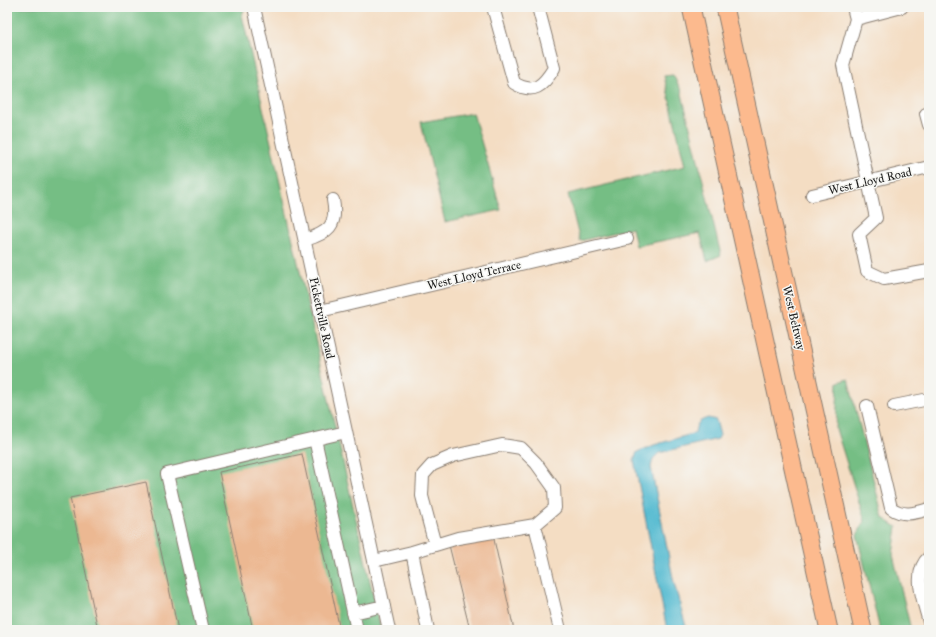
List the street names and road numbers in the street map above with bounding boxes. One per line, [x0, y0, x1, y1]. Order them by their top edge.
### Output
street label: West Lloyd Road [827, 165, 913, 197]
street label: West Lloyd Terrace [426, 257, 522, 293]
street label: Pickettville Road [307, 276, 337, 360]
street label: West Beltway [780, 284, 808, 352]

